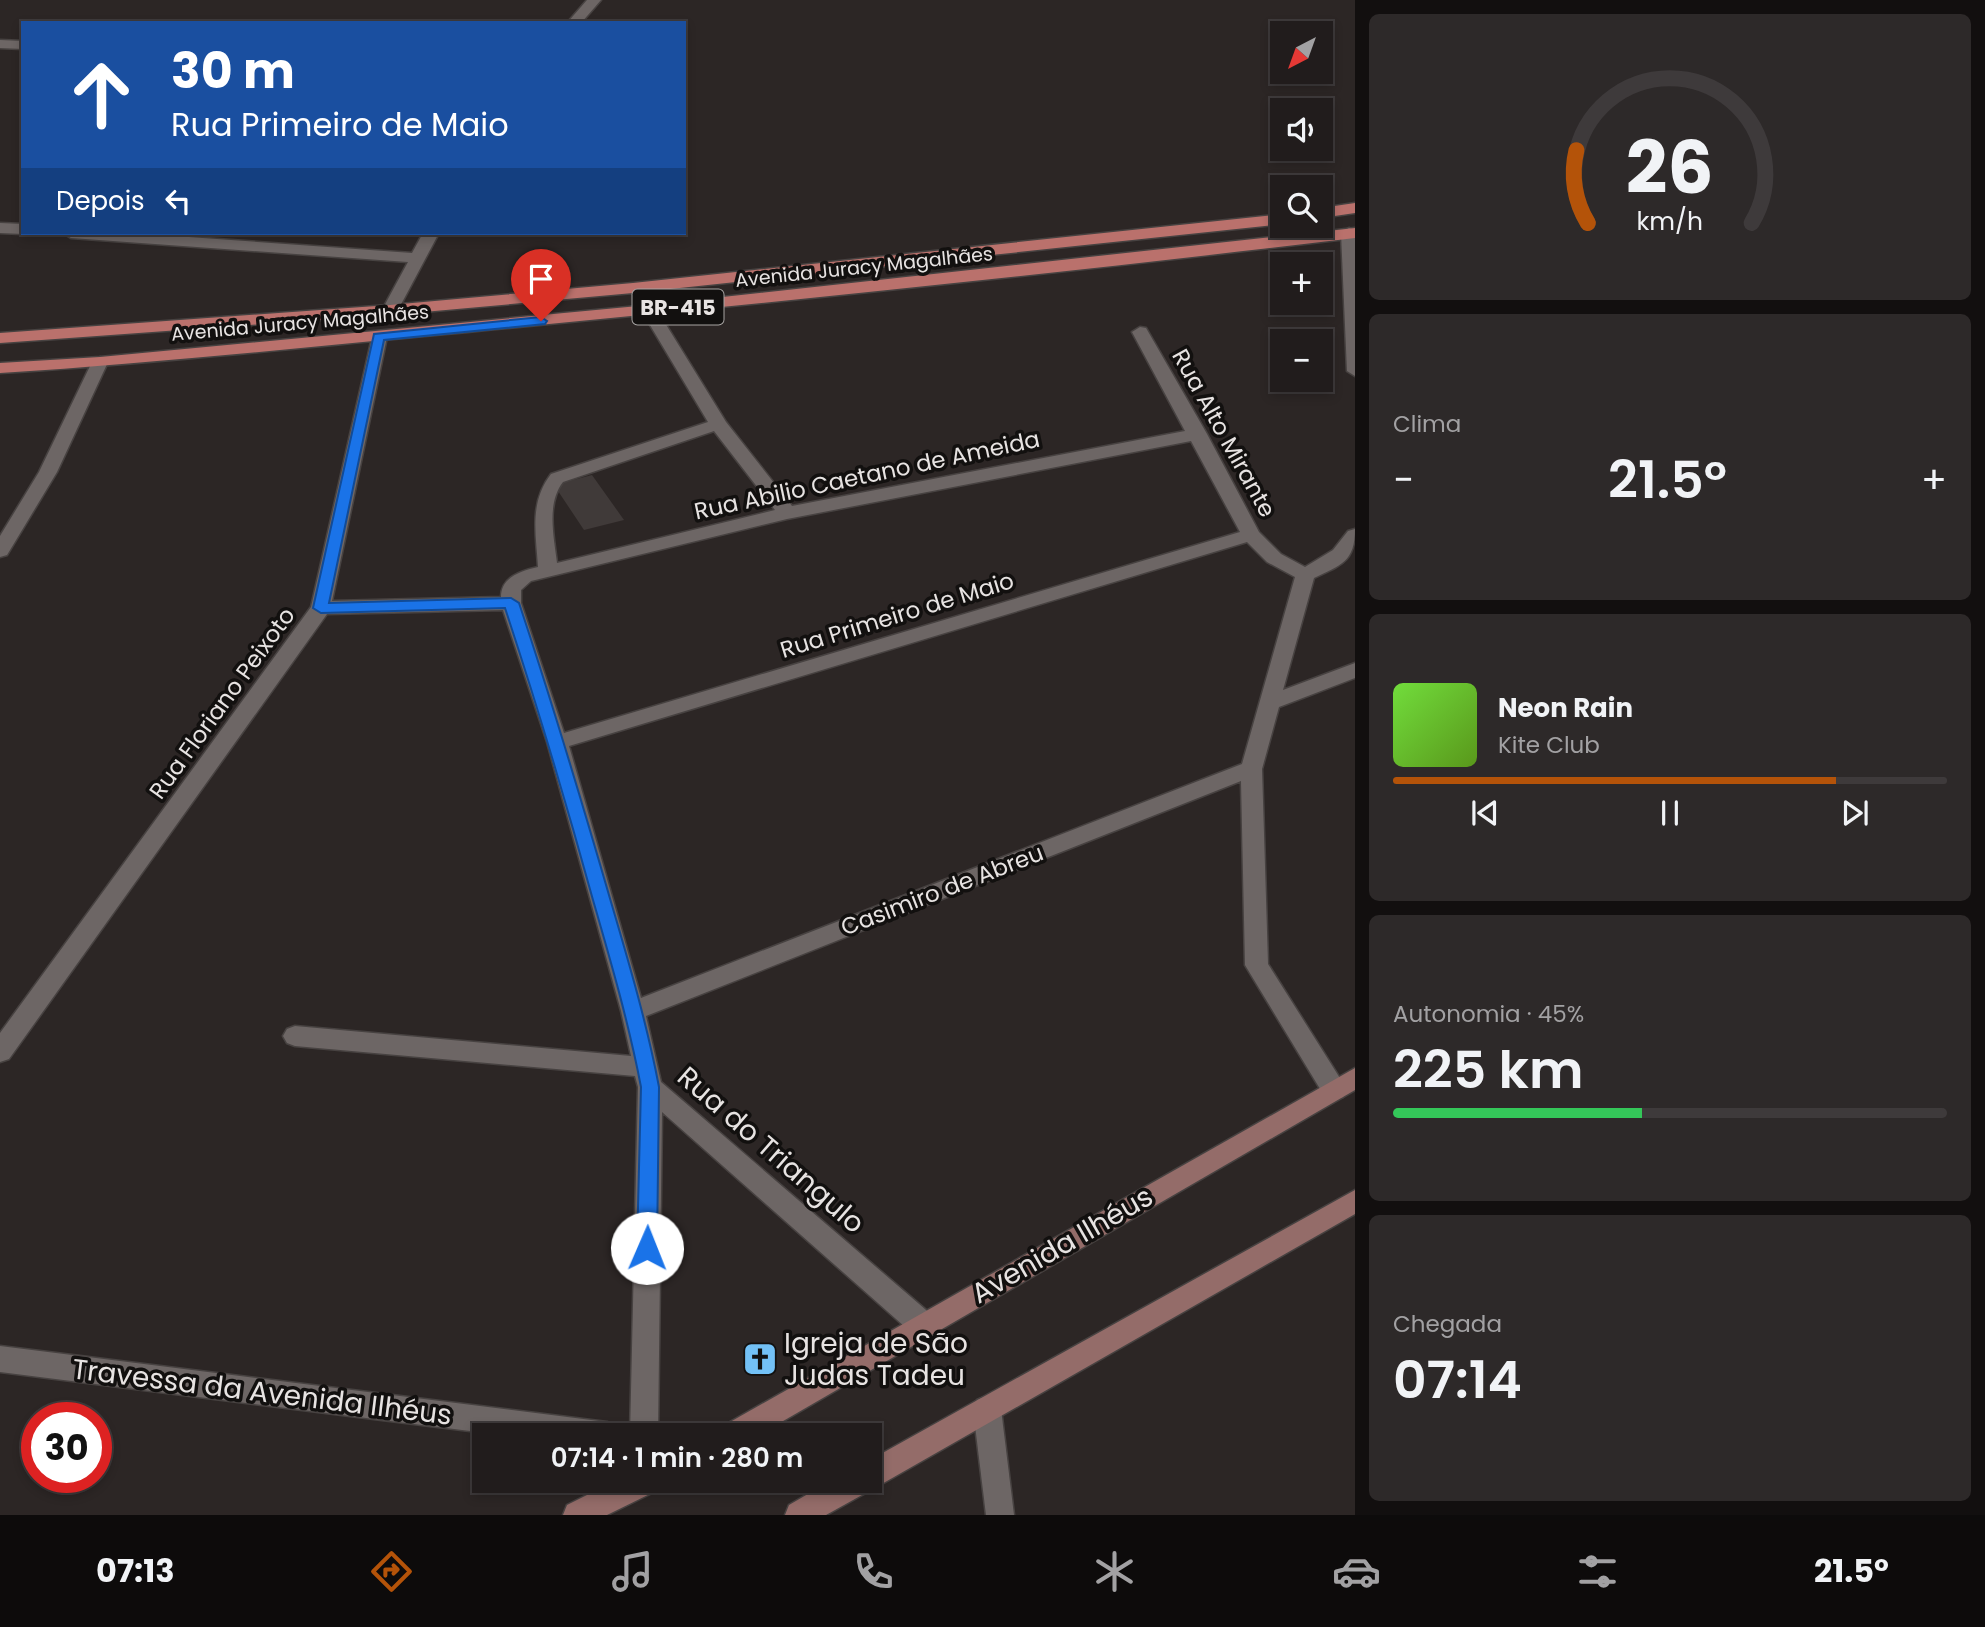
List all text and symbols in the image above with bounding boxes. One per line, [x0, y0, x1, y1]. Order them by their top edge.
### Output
north arrow [1270, 21, 1334, 84]
map controls [1270, 21, 1333, 392]
text: 30 m [171, 37, 295, 105]
icon: ahead [56, 49, 147, 140]
button: sound [1270, 98, 1333, 161]
text: Rua Primeiro de Maio [171, 102, 509, 147]
text: 26 [1626, 117, 1714, 218]
button: search [1270, 175, 1333, 238]
icon: left [159, 182, 197, 220]
text: Depois [56, 183, 145, 219]
text: km/h [1637, 204, 1703, 239]
street label: Avenida Juracy Magalhães [734, 240, 994, 294]
pin [511, 249, 571, 321]
button: + [1270, 252, 1333, 315]
icon: arrive [522, 260, 560, 298]
road number: BR-415 [632, 290, 724, 324]
street label: Avenida Juracy Magalhães [170, 298, 430, 348]
button: − [1270, 329, 1333, 392]
street label: Rua Alto Mirante [1164, 343, 1284, 523]
text: Clima [1393, 408, 1461, 440]
street label: Rua Abilio Caetano de Ameida [691, 423, 1043, 527]
text: 21.5° [1608, 443, 1727, 516]
text: − [1393, 453, 1414, 506]
text: + [1921, 453, 1947, 506]
street label: Rua Primeiro de Maio [776, 564, 1018, 666]
street label: Rua Floriano Peixoto [142, 601, 302, 805]
text: Neon Rain [1498, 690, 1633, 726]
text: Kite Club [1498, 729, 1600, 761]
icon: previous [1466, 794, 1504, 832]
icon: pause [1651, 794, 1689, 832]
icon: next [1836, 794, 1874, 832]
street label: Casimiro de Abreu [836, 837, 1048, 943]
text: Autonomia · 45% [1393, 998, 1584, 1030]
text: 225 km [1393, 1033, 1583, 1106]
street label: Rua do Triangulo [669, 1058, 873, 1242]
street label: Avenida Ilhéus [964, 1177, 1160, 1313]
position arrow [610, 1211, 684, 1285]
text: Chegada [1393, 1308, 1502, 1340]
place label: Igreja de São Judas Tadeu [784, 1324, 968, 1395]
church icon: Igreja de São Judas Tadeu [741, 1340, 779, 1378]
text: 07:14 [1393, 1343, 1522, 1416]
street label: Travessa da Avenida Ilhéus [70, 1349, 454, 1435]
speed limit sign: 30 [21, 1402, 112, 1493]
text: 07:14 · 1 min · 280 m [551, 1440, 803, 1476]
icon: directions [367, 1547, 416, 1596]
icon: music [608, 1547, 657, 1596]
icon: phone [849, 1547, 898, 1596]
icon: climate [1090, 1547, 1139, 1596]
icon: car [1332, 1547, 1381, 1596]
icon: filters [1573, 1547, 1622, 1596]
text: 07:13 [96, 1548, 175, 1593]
text: 21.5° [1814, 1548, 1889, 1593]

